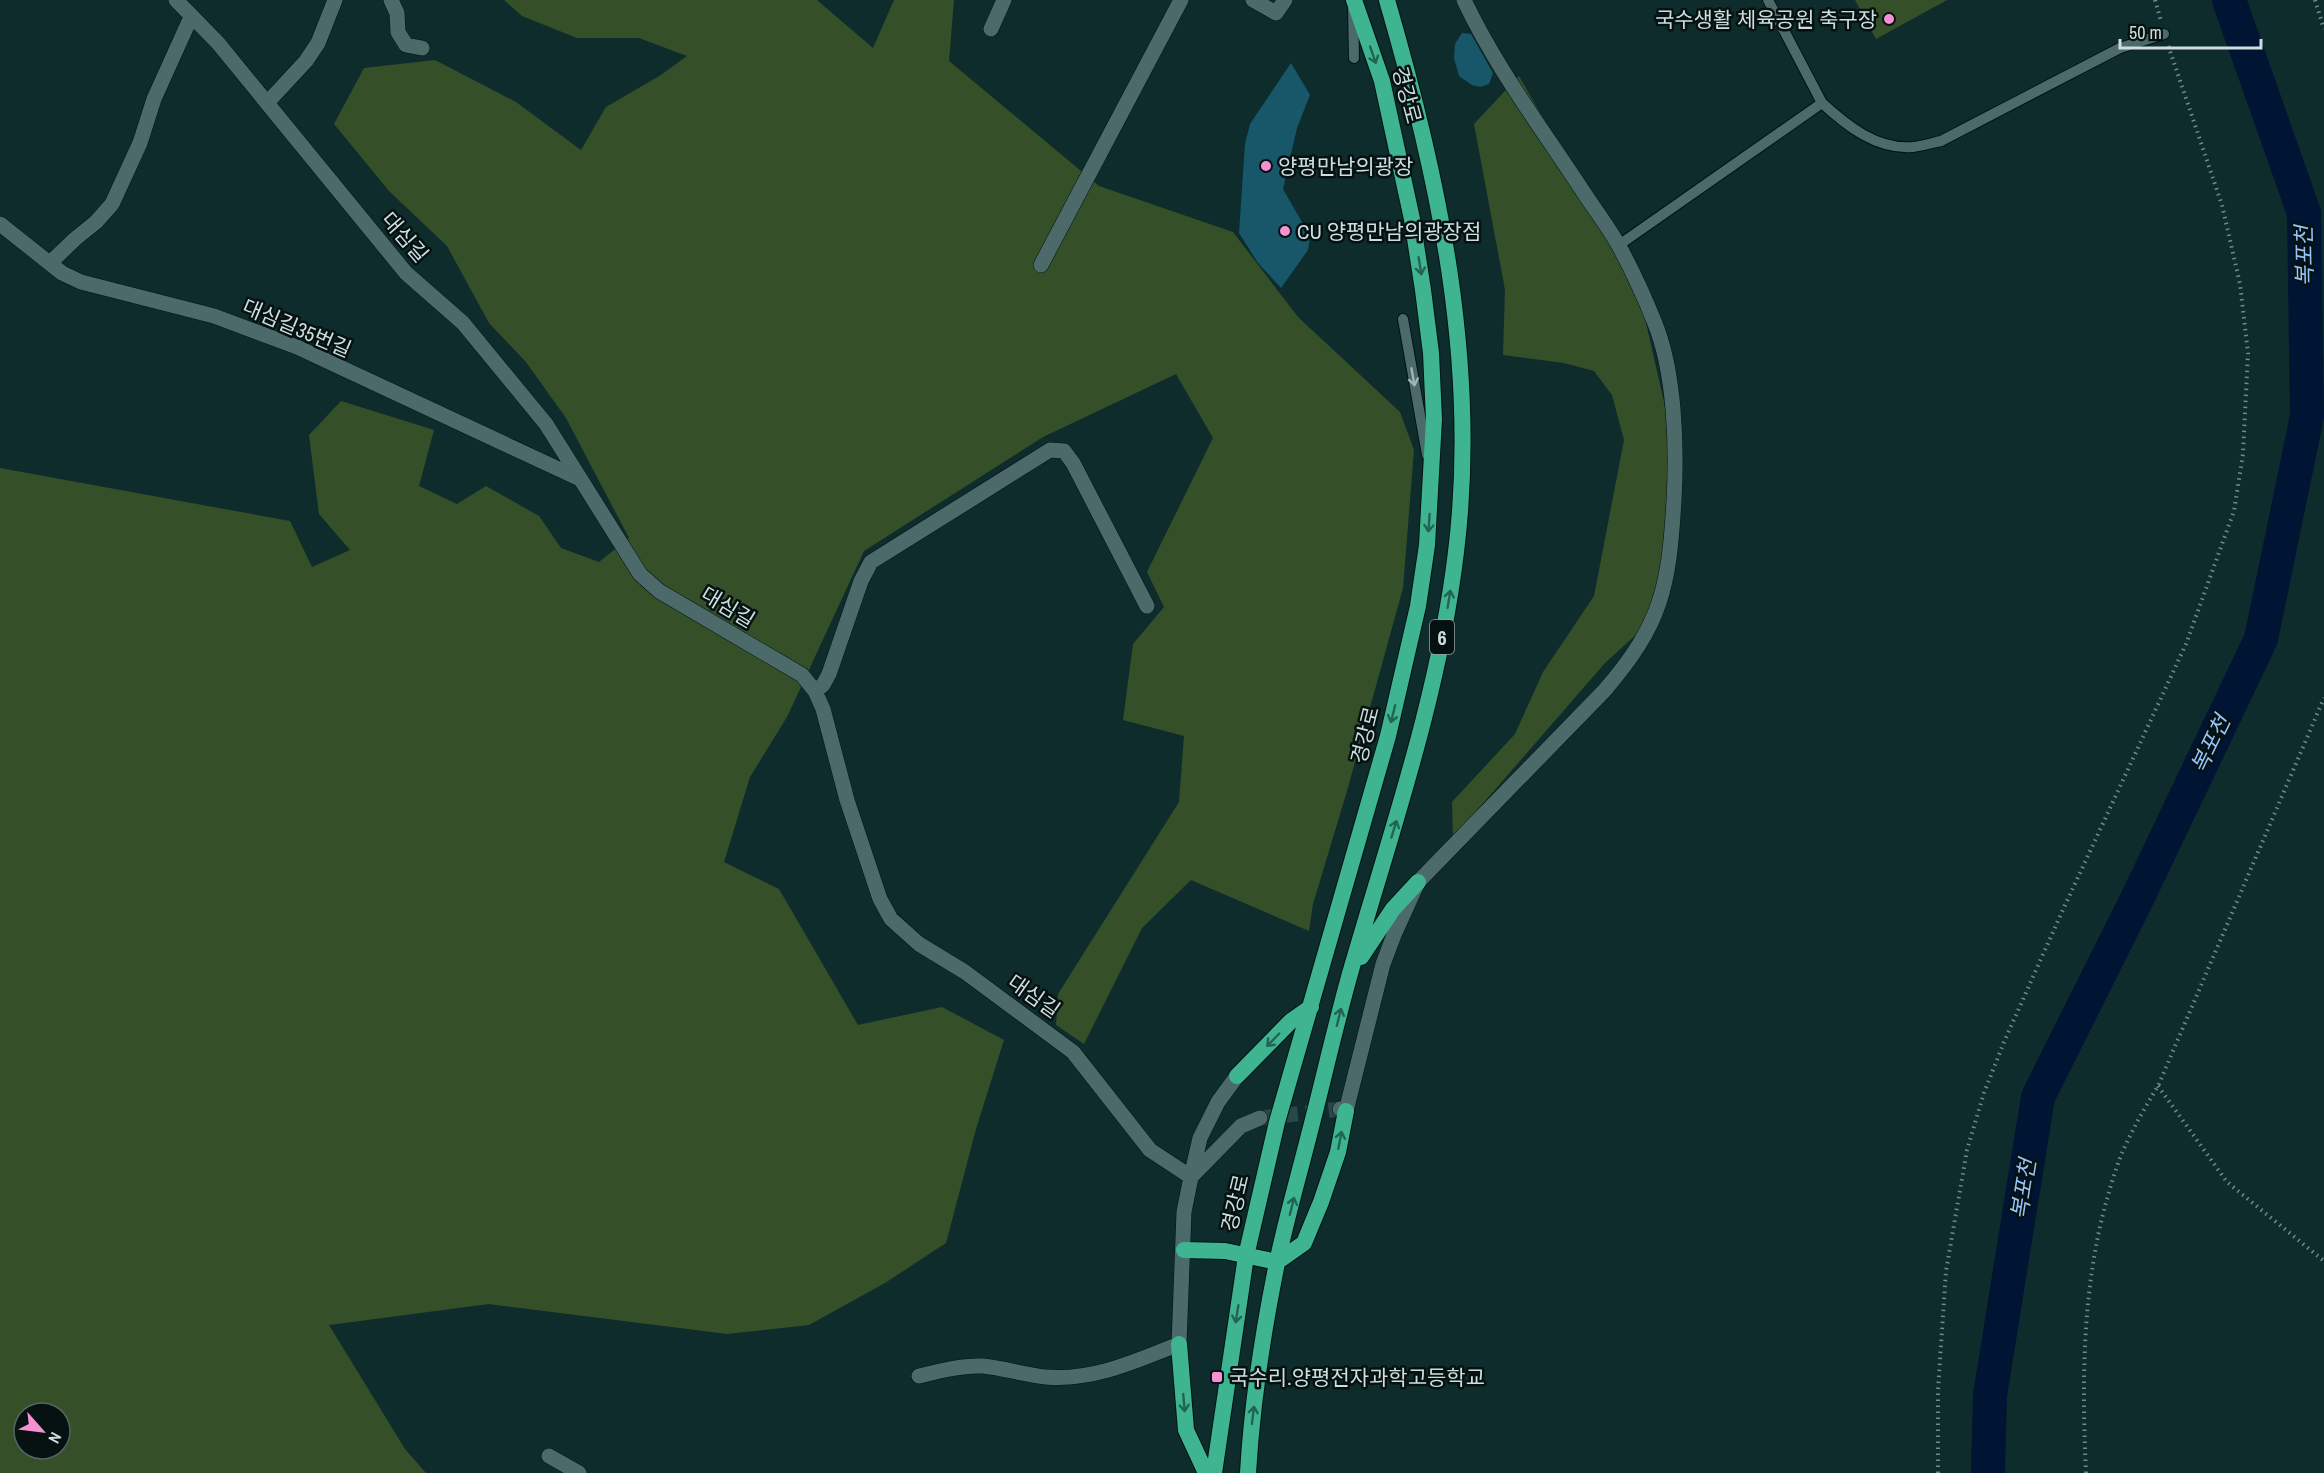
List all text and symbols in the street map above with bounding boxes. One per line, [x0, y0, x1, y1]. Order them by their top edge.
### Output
place label: 국수생활 체육공원 축구장 [1655, 5, 1877, 34]
marker: 국수생활 체육공원 축구장 [1882, 12, 1896, 26]
scale bar [2120, 12, 2261, 50]
text: 50 m [2129, 20, 2162, 45]
one-way arrow [1368, 45, 1379, 64]
street label: 경강로 [1385, 63, 1429, 127]
place label: 양평만남의광장 [1278, 152, 1413, 181]
marker: 양평만남의광장 [1259, 159, 1273, 173]
street label: 대심길 [375, 206, 435, 268]
place label: CU 양평만남의광장점 [1297, 217, 1481, 246]
water label: 복포천 [2288, 223, 2320, 287]
marker: CU 양평만남의광장점 [1278, 224, 1292, 238]
one-way arrow [1414, 255, 1425, 275]
street label: 대심길35번길 [238, 292, 356, 364]
one-way arrow [1408, 367, 1419, 386]
one-way arrow [1423, 512, 1434, 532]
street label: 대심길 [696, 580, 760, 634]
one-way arrow [1444, 590, 1455, 610]
road number: 6 [1430, 620, 1454, 654]
street label: 경강로 [1344, 703, 1386, 767]
one-way arrow [1387, 705, 1399, 724]
water label: 복포천 [2183, 708, 2238, 778]
one-way arrow [1389, 820, 1400, 839]
street label: 대심길 [1002, 967, 1066, 1025]
one-way arrow [1334, 1007, 1346, 1026]
one-way arrow [1265, 1032, 1280, 1047]
one-way arrow [1335, 1130, 1346, 1150]
water label: 복포천 [2003, 1154, 2043, 1221]
street label: 경강로 [1214, 1171, 1256, 1235]
one-way arrow [1286, 1196, 1298, 1215]
one-way arrow [1232, 1303, 1243, 1323]
place label: 국수리.양평전자과학고등학교 [1229, 1363, 1485, 1392]
marker: 국수리.양평전자과학고등학교 [1210, 1370, 1224, 1384]
one-way arrow [1178, 1392, 1189, 1412]
north arrow [12, 1401, 72, 1461]
one-way arrow [1247, 1405, 1258, 1425]
text: N [43, 1429, 67, 1447]

